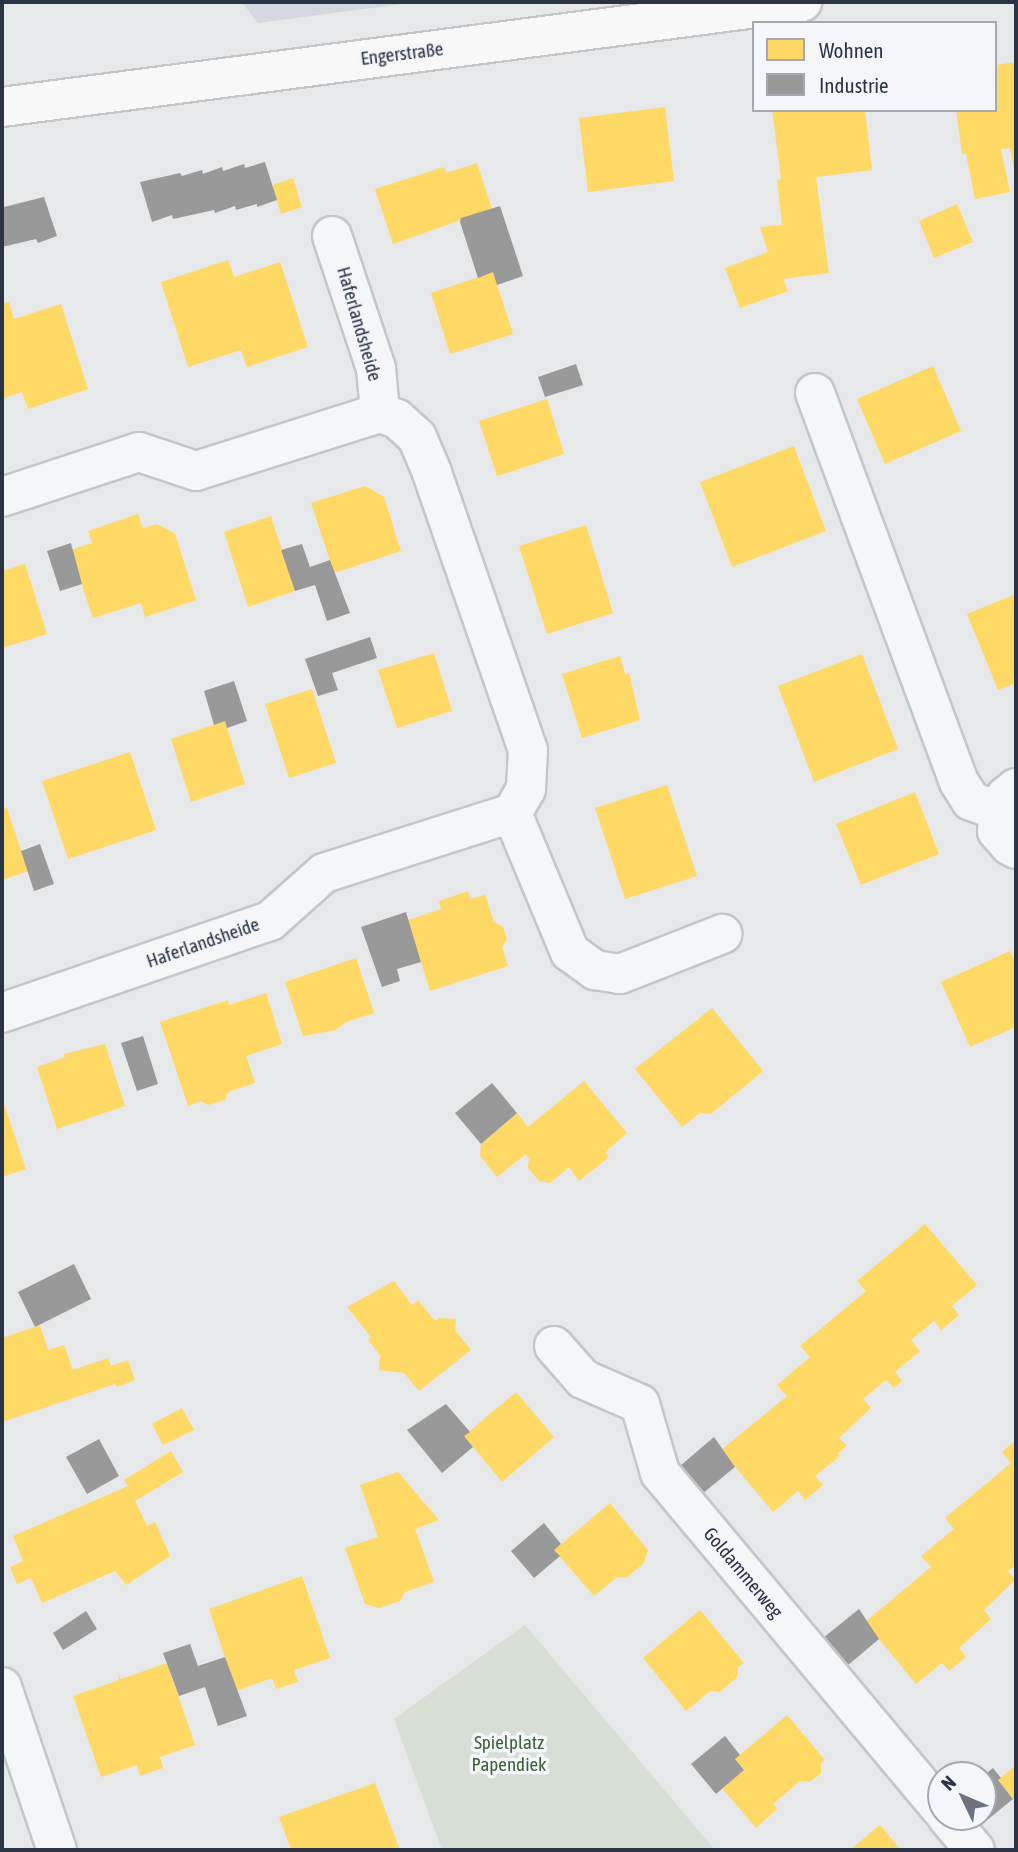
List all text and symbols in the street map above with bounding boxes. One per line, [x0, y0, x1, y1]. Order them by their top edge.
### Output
legend [752, 21, 997, 112]
street label: Engerstraße [359, 38, 445, 70]
text: Wohnen [819, 38, 884, 62]
text: Industrie [819, 73, 889, 97]
street label: Haferlandsheide [332, 264, 386, 384]
street label: Haferlandsheide [144, 913, 262, 973]
street label: Goldammerweg [699, 1523, 787, 1623]
park label: Spielplatz Papendiek [472, 1732, 546, 1776]
north arrow [927, 1761, 997, 1831]
text: N [937, 1771, 960, 1794]

